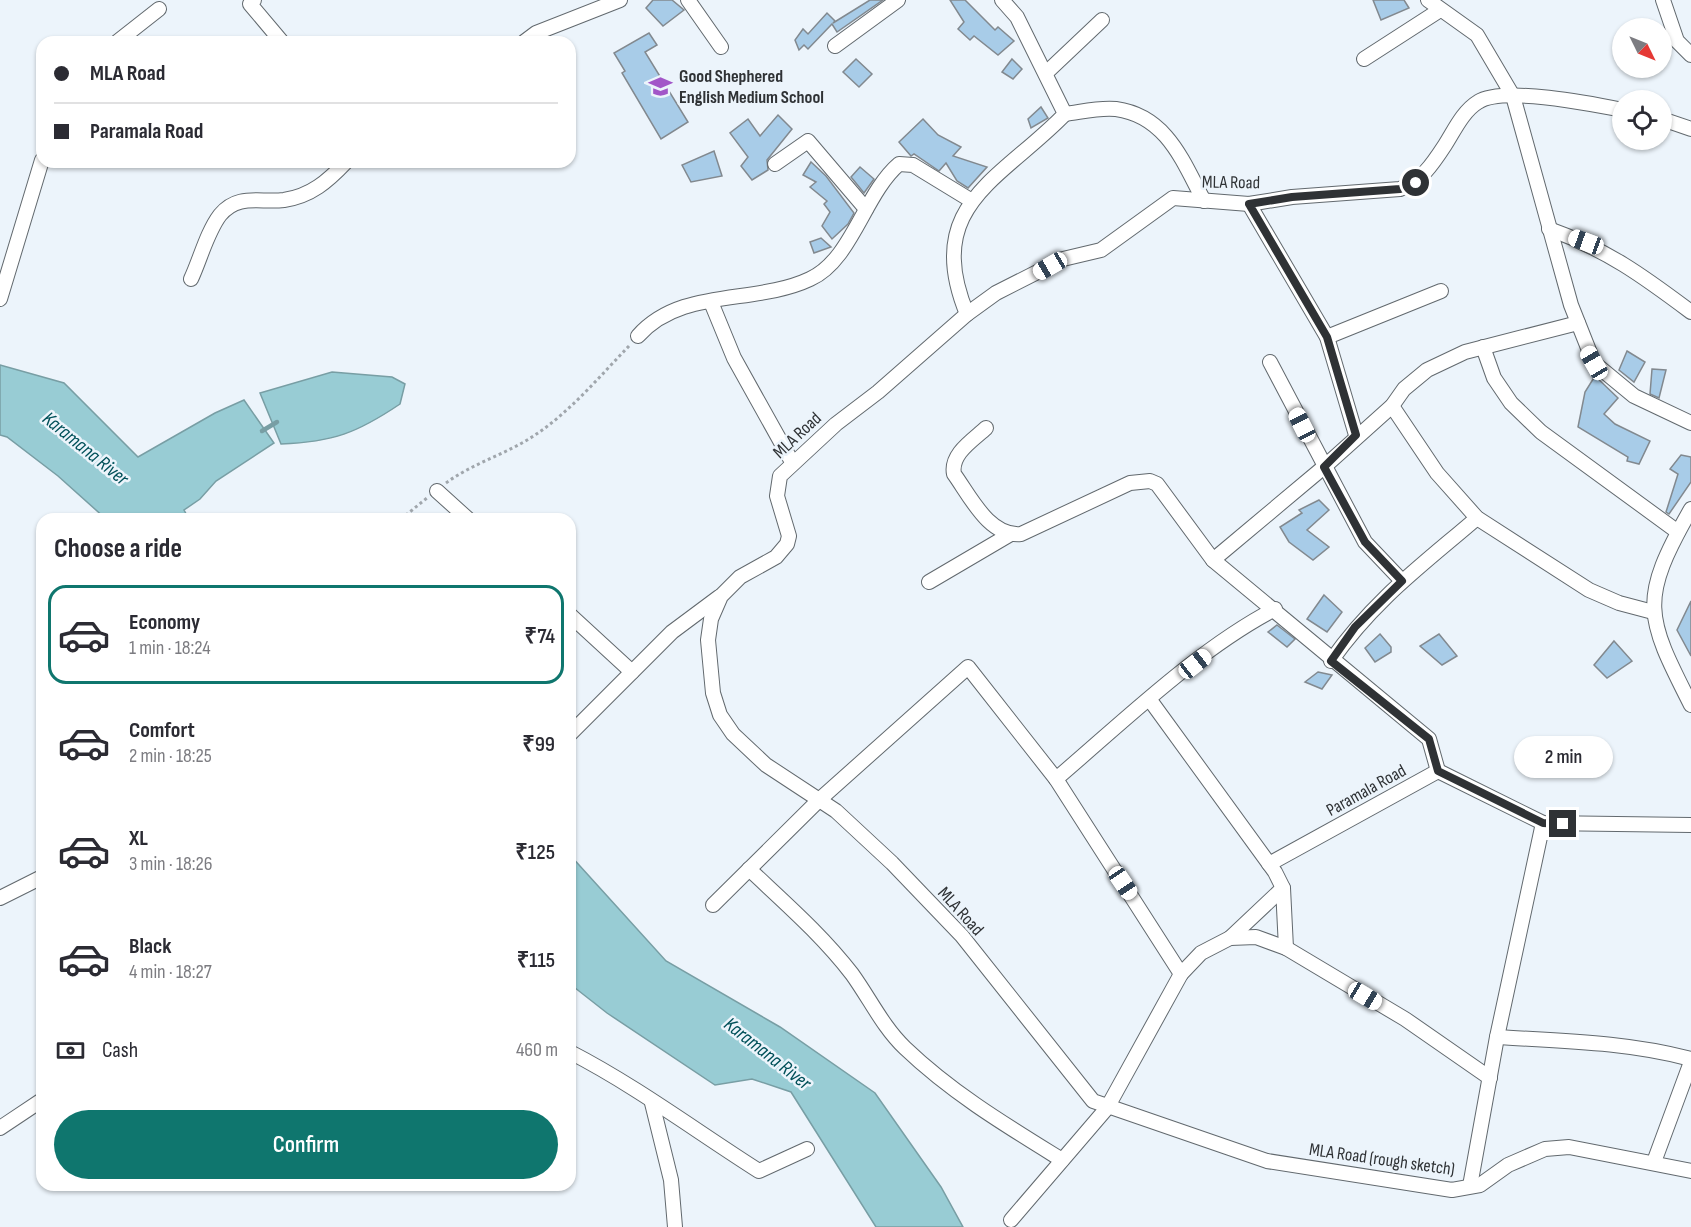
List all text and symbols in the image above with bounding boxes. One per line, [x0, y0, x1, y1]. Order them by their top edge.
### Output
north arrow [1612, 18, 1672, 78]
map controls [1612, 18, 1672, 150]
text: MLA Road [90, 60, 165, 87]
place label: Good Shephered English Medium School [679, 66, 824, 108]
school or university icon: Good Shephered English Medium School [648, 73, 674, 99]
button: locate [1612, 90, 1672, 150]
text: Paramala Road [90, 118, 203, 145]
route start [1402, 169, 1429, 196]
street label: MLA Road [1202, 171, 1260, 194]
car [1566, 227, 1606, 257]
car [1030, 249, 1070, 283]
car [1577, 343, 1611, 383]
car [1286, 405, 1318, 445]
water label: Karamana River [37, 407, 134, 492]
street label: MLA Road [769, 408, 826, 463]
text: Choose a ride [54, 533, 182, 565]
icon: car [57, 608, 111, 662]
text: Economy [129, 609, 200, 636]
text: ₹74 [525, 623, 555, 650]
text: 1 min · 18:24 [129, 636, 211, 660]
car [1175, 646, 1215, 682]
icon: car [57, 716, 111, 770]
text: Comfort [129, 717, 195, 744]
text: ₹99 [522, 731, 555, 758]
callout: 2 min [1514, 737, 1612, 779]
text: 2 min · 18:25 [129, 744, 212, 768]
text: 2 min [1545, 745, 1582, 769]
street label: Paramala Road [1323, 760, 1410, 821]
route end [1549, 810, 1576, 837]
icon: car [57, 824, 111, 878]
text: XL [129, 825, 148, 852]
text: ₹125 [515, 839, 555, 866]
text: 3 min · 18:26 [129, 852, 213, 876]
car [1105, 863, 1141, 903]
street label: MLA Road [933, 883, 988, 940]
icon: car [57, 932, 111, 986]
text: Black [129, 933, 171, 960]
text: ₹115 [517, 947, 555, 974]
text: 4 min · 18:27 [129, 960, 212, 984]
car [1345, 979, 1385, 1013]
water label: Karamana River [719, 1012, 817, 1096]
icon: cash [54, 1034, 87, 1067]
text: Cash [102, 1037, 138, 1064]
text: 460 m [516, 1038, 558, 1062]
button: Confirm [54, 1110, 558, 1179]
street label: MLA Road (rough sketch) [1308, 1139, 1456, 1180]

